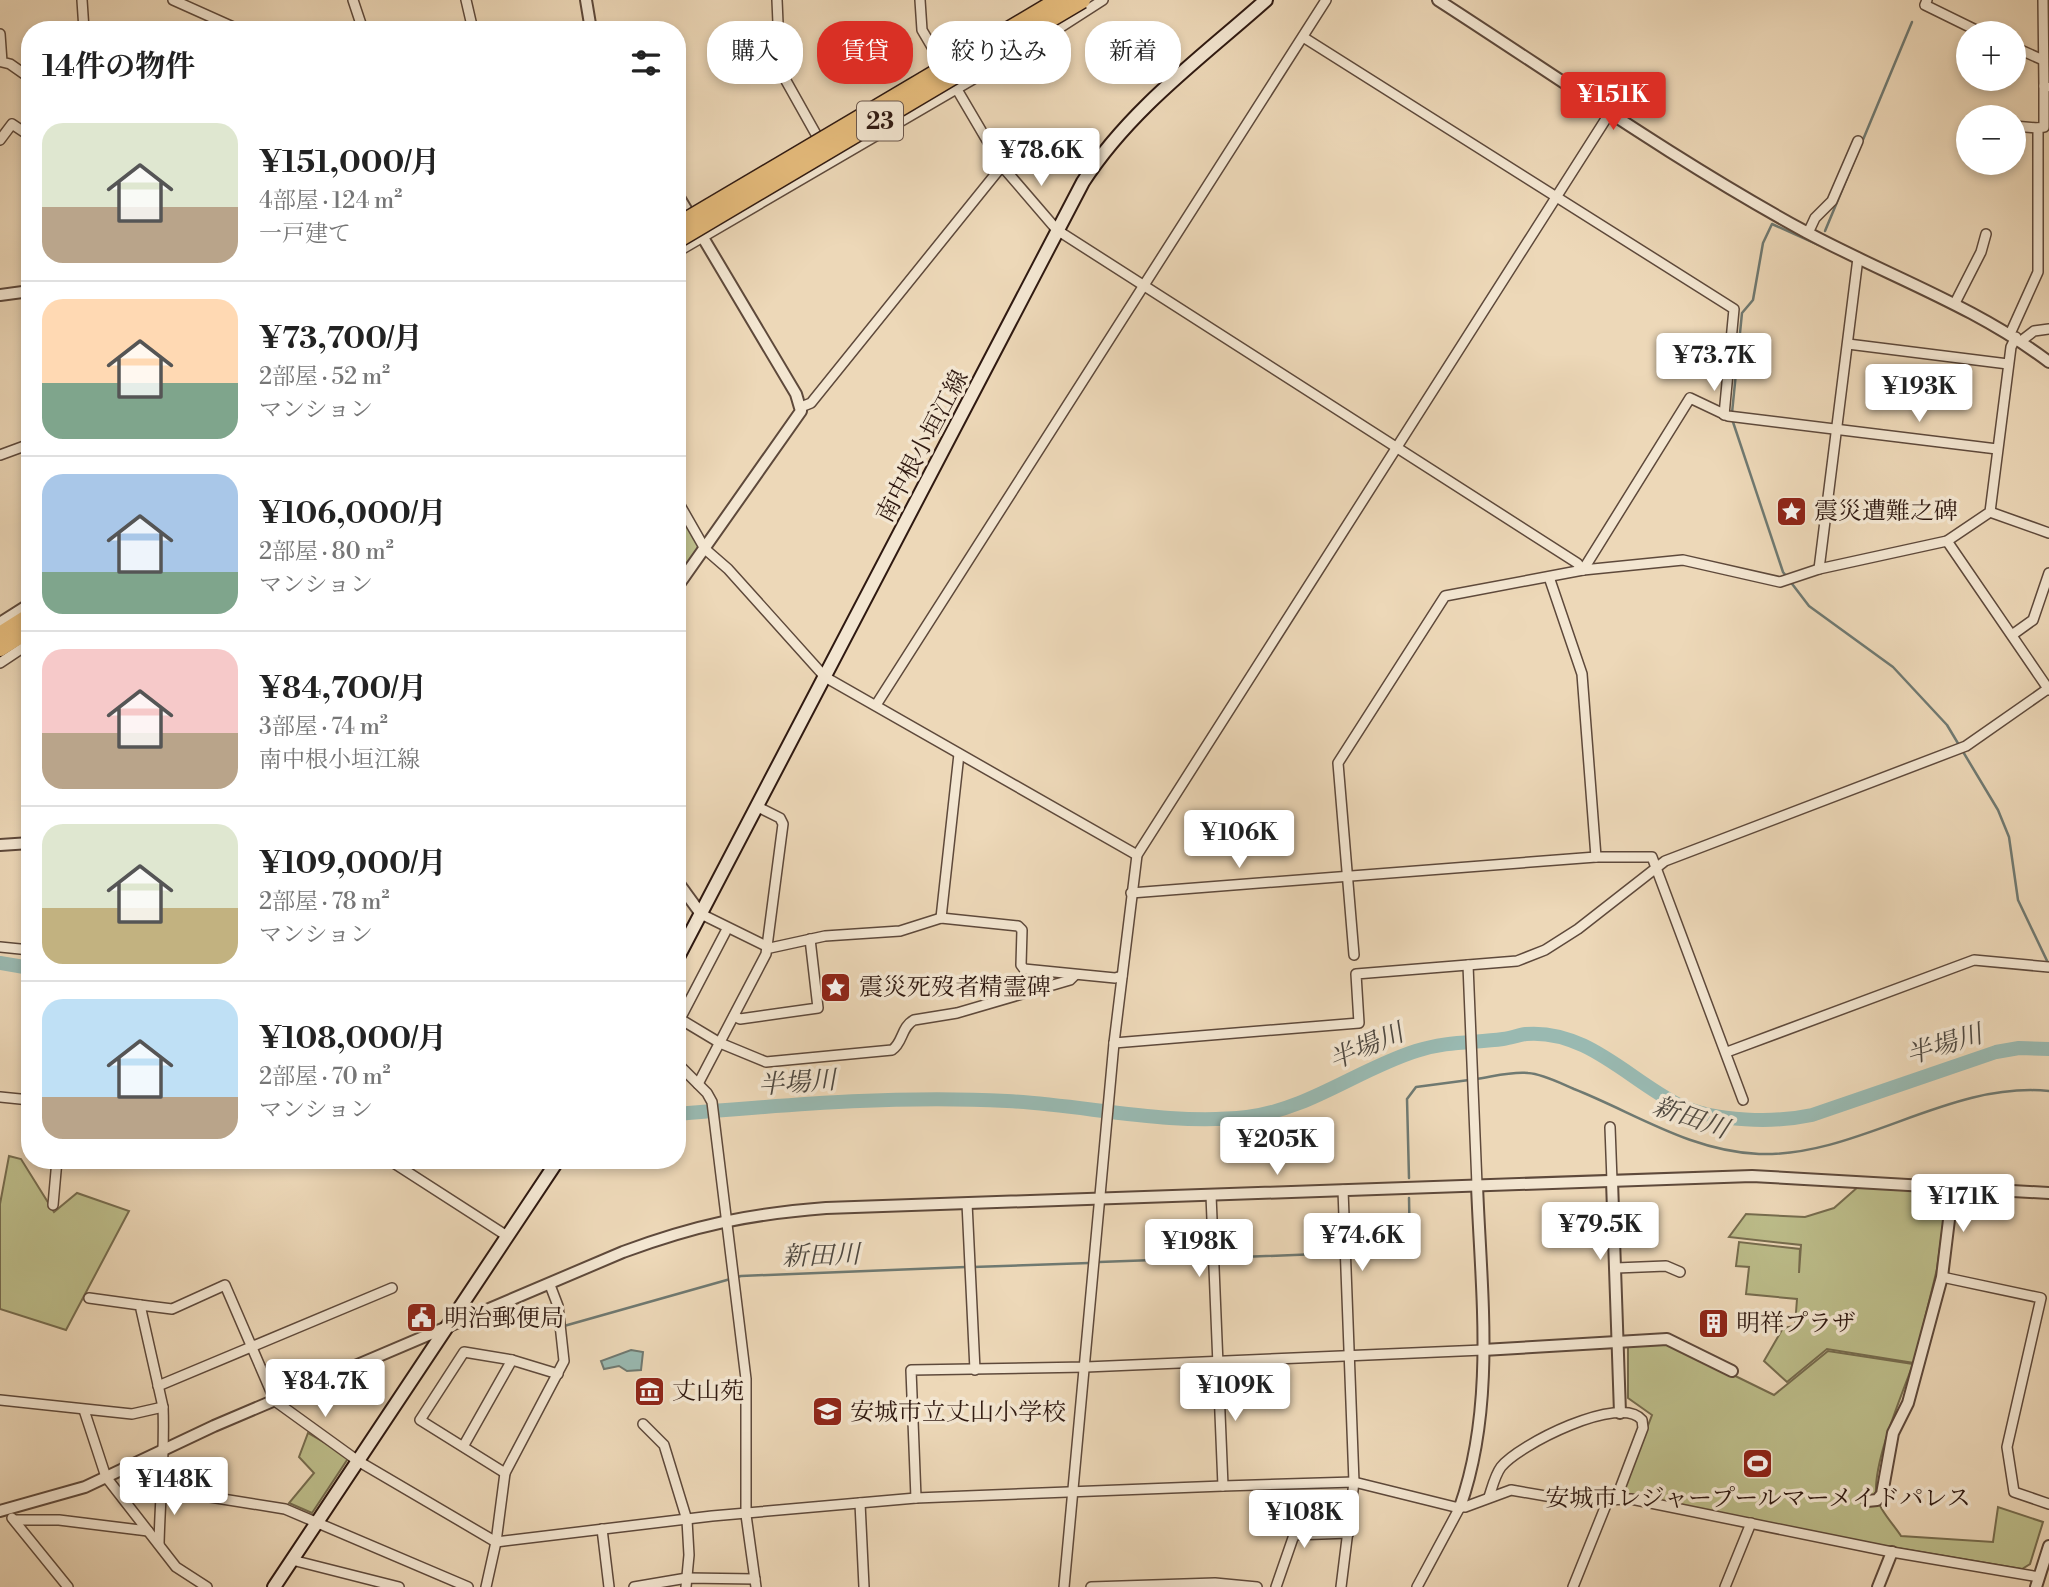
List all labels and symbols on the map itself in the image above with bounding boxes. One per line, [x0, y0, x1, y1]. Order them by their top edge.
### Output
pin: ¥151K [1564, 72, 1662, 132]
road number: 23 [857, 102, 903, 140]
pin: ¥78.6K [984, 128, 1098, 188]
pin: ¥73.7K [1657, 334, 1771, 393]
pin: ¥193K [1870, 364, 1968, 424]
street label: 南中根小垣江線 [870, 365, 976, 528]
place icon: 震災遭難之碑 [1774, 494, 1808, 528]
place label: 震災遭難之碑 [1814, 497, 1958, 527]
pin: ¥106K [1190, 810, 1288, 870]
place icon: 震災死歿者精霊碑 [819, 970, 853, 1004]
place label: 震災死歿者精霊碑 [859, 973, 1051, 1003]
water label: 半場川 [1324, 1016, 1411, 1077]
water label: 半場川 [1902, 1017, 1989, 1072]
water label: 半場川 [757, 1064, 840, 1102]
water label: 新田川 [1649, 1090, 1736, 1147]
pin: ¥205K [1228, 1118, 1326, 1177]
pin: ¥171K [1914, 1174, 2012, 1234]
pin: ¥79.5K [1543, 1202, 1657, 1262]
pin: ¥74.6K [1305, 1214, 1419, 1273]
pin: ¥198K [1150, 1220, 1248, 1279]
water label: 新田川 [781, 1239, 864, 1273]
public building icon: 明治郵便局 [404, 1301, 438, 1335]
place label: 明治郵便局 [444, 1304, 564, 1334]
building icon: 明祥プラザ [1696, 1306, 1730, 1340]
place label: 明祥プラザ [1736, 1309, 1856, 1339]
pin: ¥84.7K [268, 1360, 382, 1419]
pin: ¥109K [1186, 1364, 1284, 1423]
museum icon: 丈山苑 [632, 1374, 666, 1408]
place label: 丈山苑 [672, 1377, 744, 1407]
school or university icon: 安城市立丈山小学校 [810, 1395, 844, 1429]
place label: 安城市立丈山小学校 [850, 1398, 1066, 1428]
sports icon: 安城市レジャープールマーメイドパレス [1741, 1447, 1775, 1481]
pin: ¥148K [125, 1458, 223, 1517]
place label: 安城市レジャープールマーメイドパレス [1545, 1484, 1971, 1514]
pin: ¥108K [1255, 1490, 1353, 1550]

